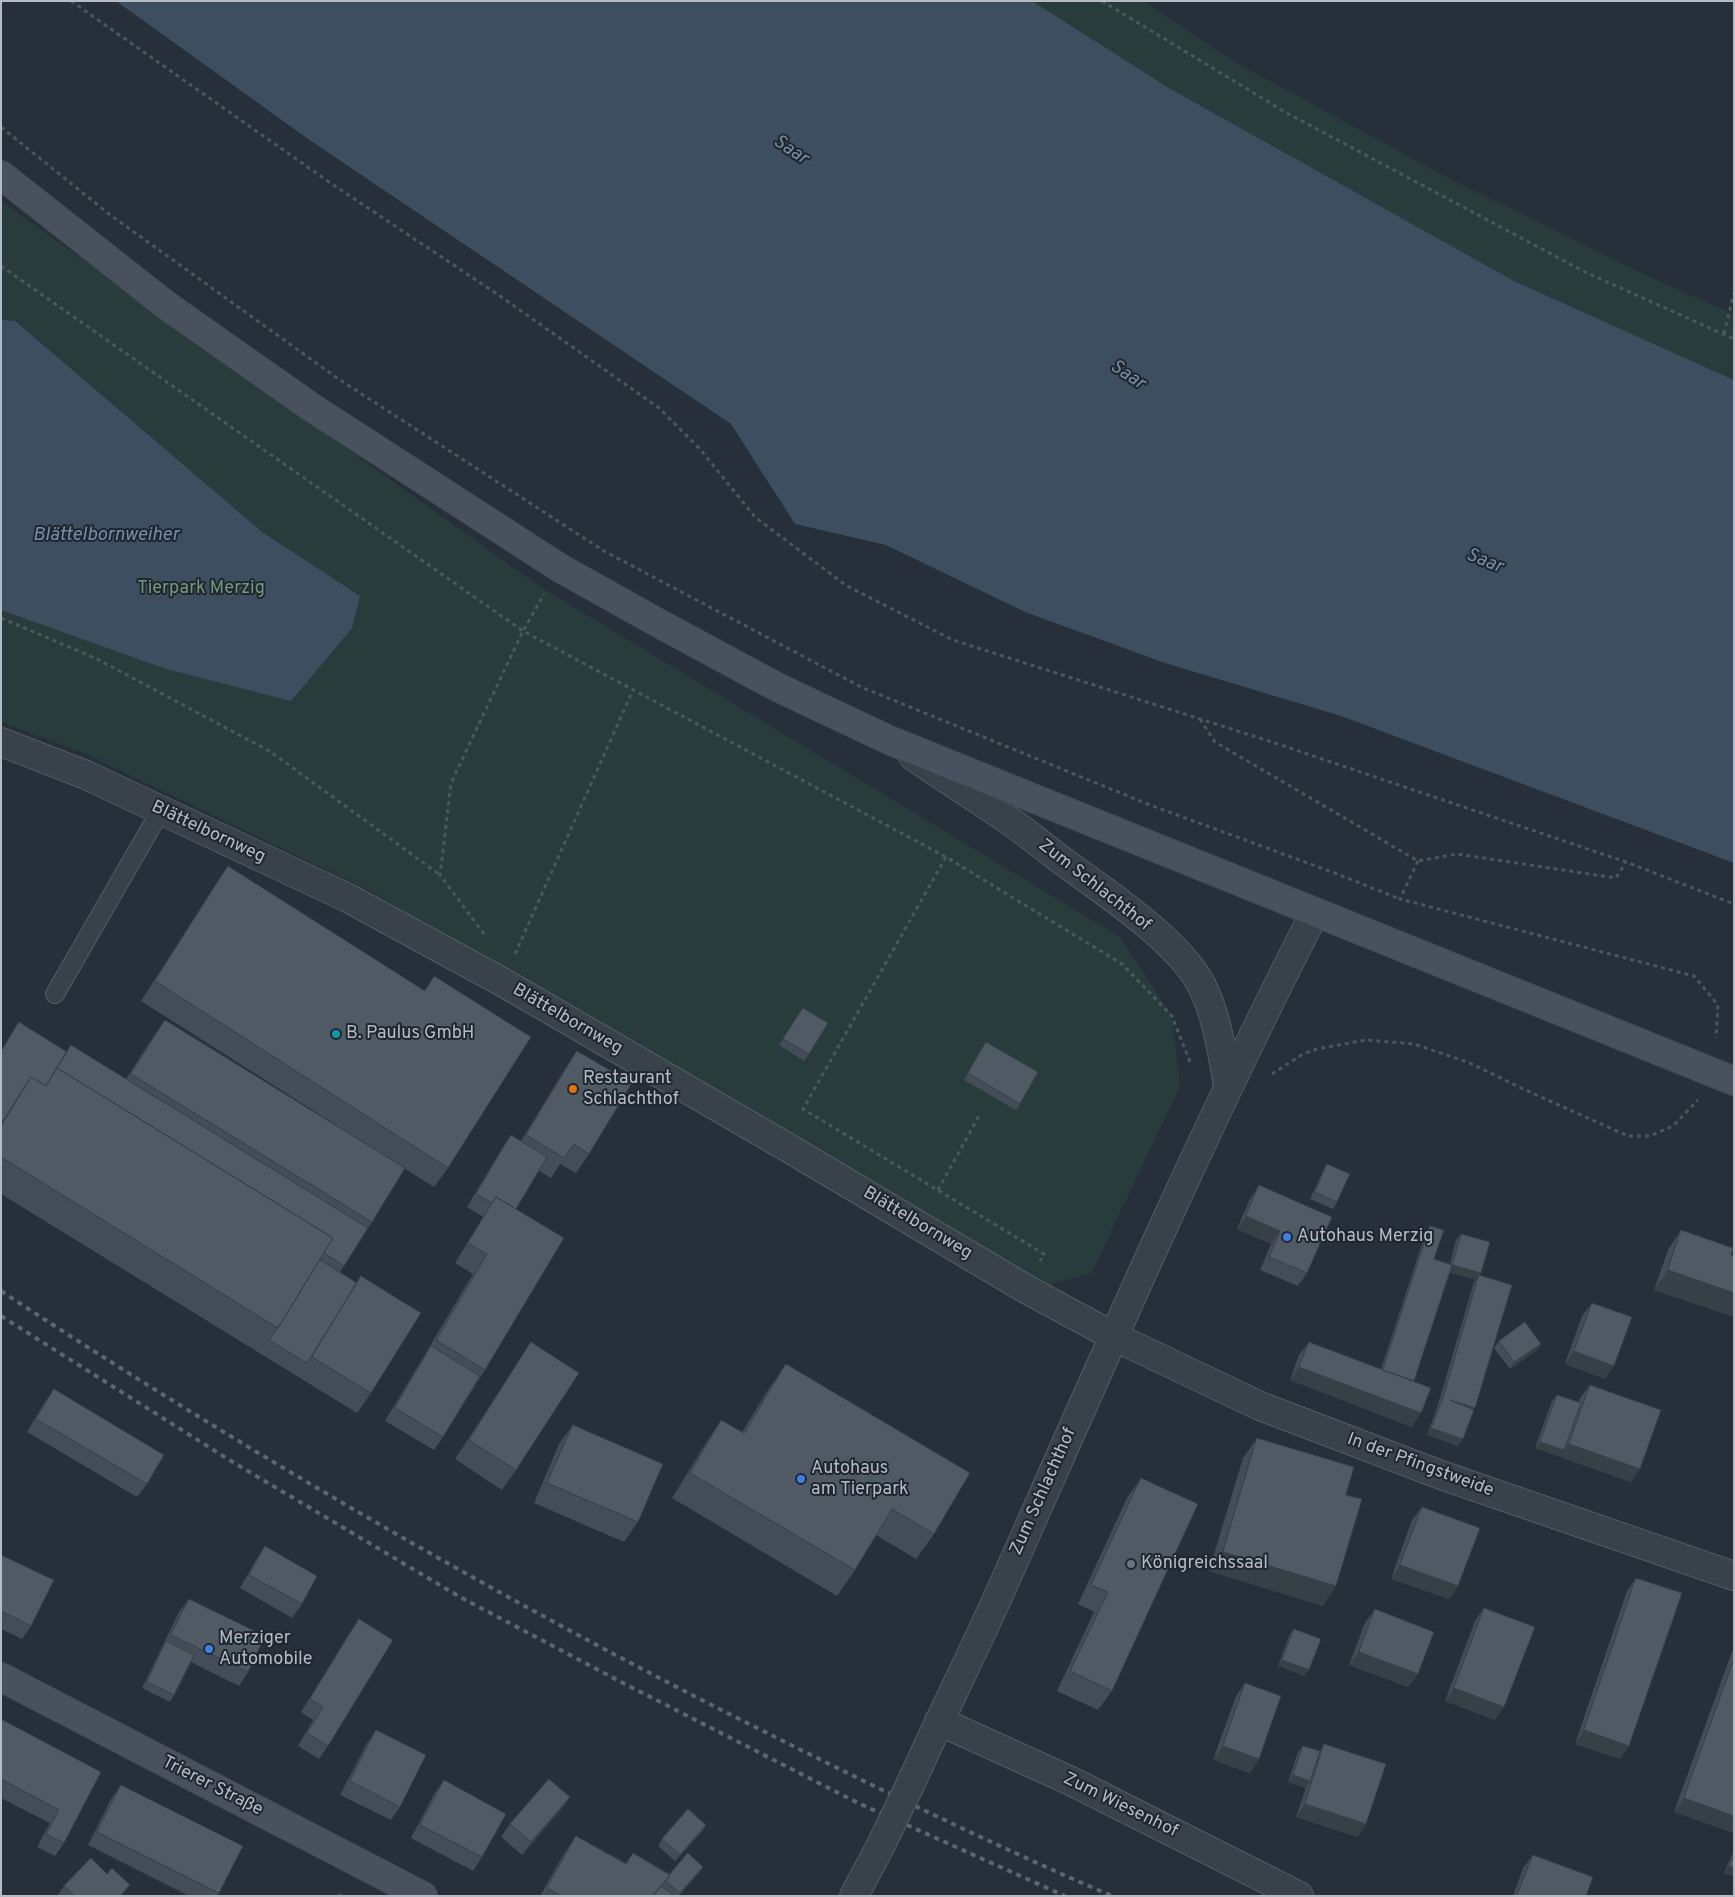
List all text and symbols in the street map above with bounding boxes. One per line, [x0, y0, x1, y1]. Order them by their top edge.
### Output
water label: Saar [768, 131, 812, 171]
water label: Saar [1105, 356, 1149, 396]
water label: Blättelbornweiher [33, 525, 179, 547]
water label: Saar [1462, 544, 1506, 580]
park label: Tierpark Merzig [137, 578, 265, 600]
street label: Blättelbornweg [147, 797, 269, 869]
street label: Zum Schlachthof [1033, 835, 1155, 937]
street label: Blättelbornweg [508, 980, 626, 1060]
place label: B. Paulus GmbH [346, 1023, 474, 1045]
marker: B. Paulus GmbH [330, 1028, 342, 1040]
place label: Restaurant Schlachthof [583, 1068, 679, 1110]
marker: Restaurant Schlachthof [567, 1083, 579, 1095]
street label: Blättelbornweg [858, 1183, 976, 1265]
place label: Autohaus Merzig [1297, 1226, 1433, 1248]
marker: Autohaus Merzig [1281, 1231, 1293, 1243]
street label: Zum Schlachthof [1006, 1425, 1082, 1559]
street label: In der Pfingstweide [1344, 1429, 1496, 1503]
place label: Autohaus am Tierpark [811, 1458, 909, 1500]
marker: Autohaus am Tierpark [795, 1473, 807, 1485]
place label: Königreichssaal [1141, 1553, 1268, 1575]
marker: Königreichssaal [1125, 1558, 1137, 1570]
place label: Merziger Automobile [219, 1628, 312, 1670]
marker: Merziger Automobile [203, 1643, 215, 1655]
street label: Trierer Straße [158, 1752, 266, 1822]
street label: Zum Wiesenhof [1059, 1769, 1181, 1843]

